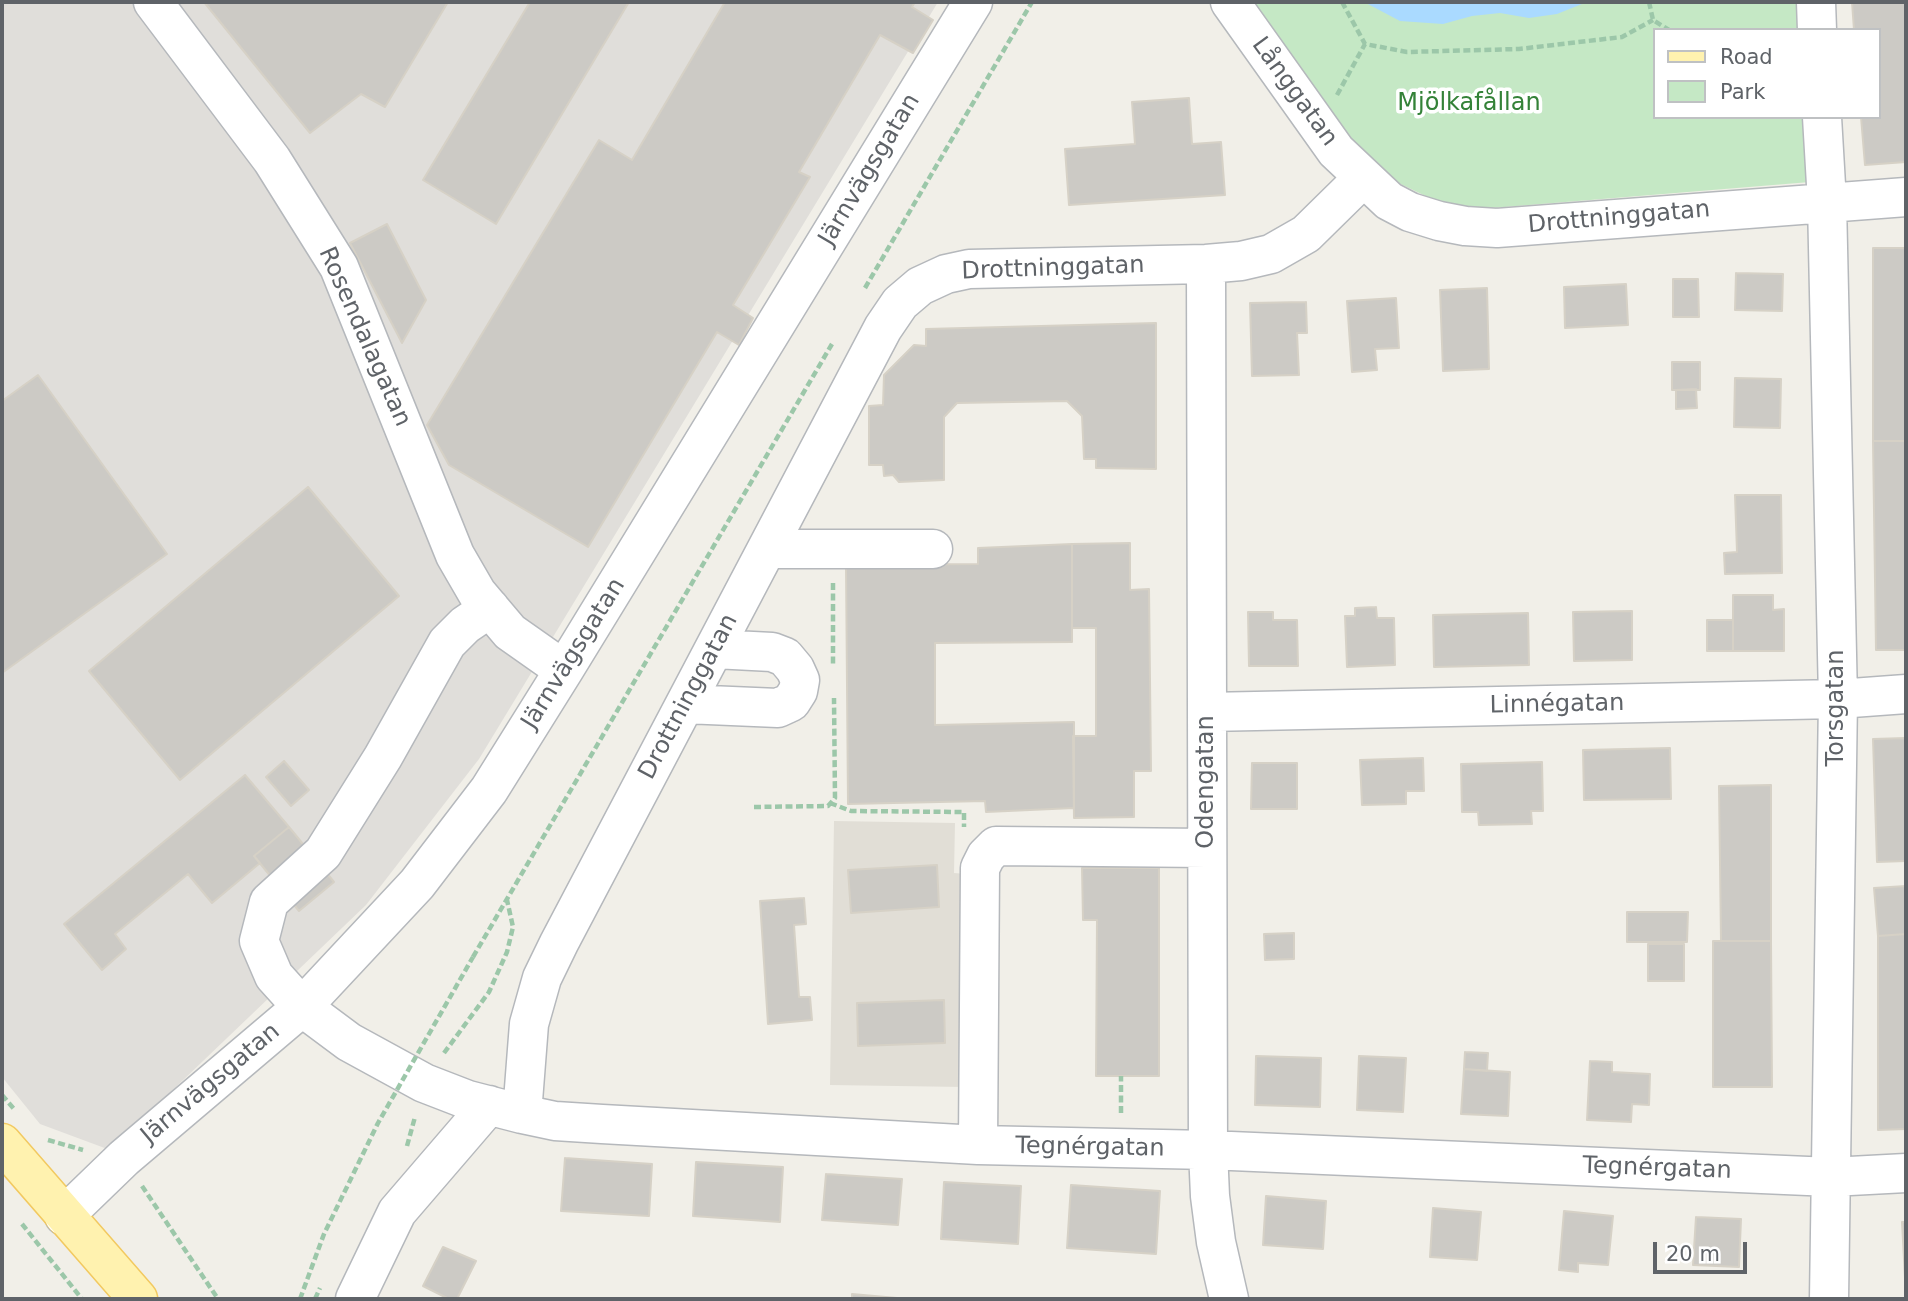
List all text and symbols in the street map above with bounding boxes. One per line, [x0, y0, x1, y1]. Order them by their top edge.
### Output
legend [1652, 28, 1880, 119]
street label: Långgatan [1245, 32, 1343, 152]
text: Road [1720, 45, 1773, 69]
text: Park [1720, 80, 1765, 104]
street label: Järnvägsgatan [813, 89, 927, 251]
park label: Mjölkafållan [1397, 90, 1541, 118]
street label: Drottninggatan [1527, 196, 1711, 240]
street label: Rosendalagatan [312, 243, 416, 431]
street label: Drottninggatan [961, 251, 1145, 287]
street label: Järnvägsgatan [516, 573, 632, 735]
street label: Drottninggatan [633, 609, 745, 785]
street label: Torsgatan [1823, 650, 1851, 766]
street label: Linnégatan [1490, 689, 1624, 721]
street label: Odengatan [1193, 715, 1221, 849]
street label: Järnvägsgatan [136, 1018, 286, 1150]
street label: Tegnérgatan [1015, 1132, 1165, 1164]
street label: Tegnérgatan [1582, 1152, 1732, 1186]
scale bar [1656, 1228, 1750, 1272]
text: 20 m [1666, 1242, 1720, 1266]

